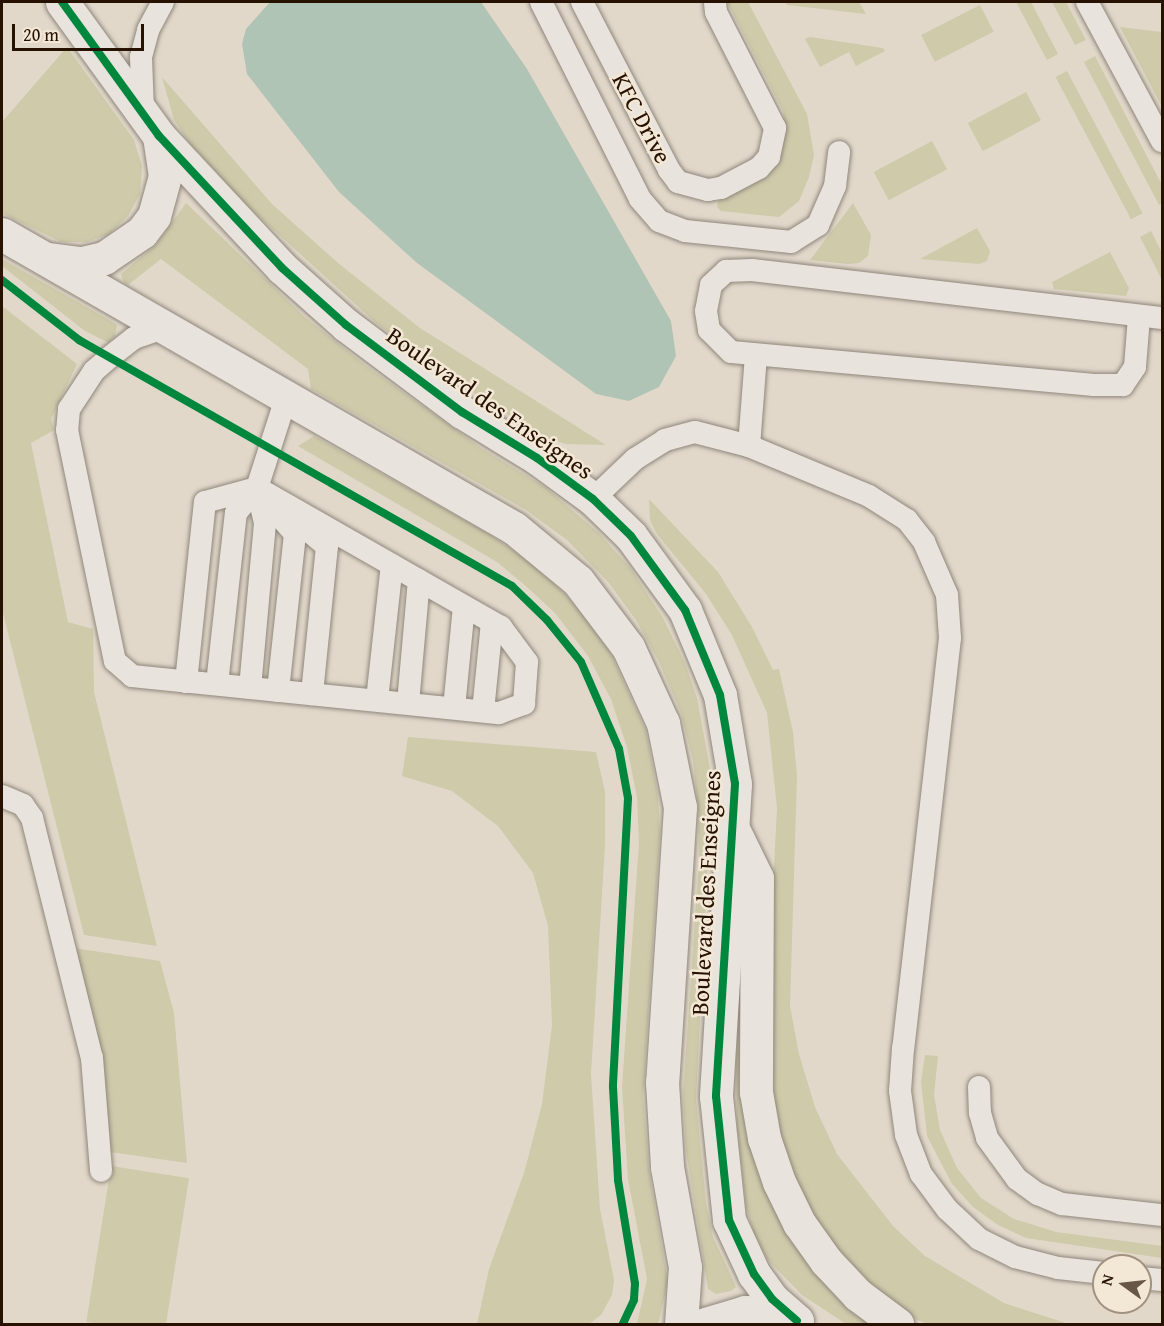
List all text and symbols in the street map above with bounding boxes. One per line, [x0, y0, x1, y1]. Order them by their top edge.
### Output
scale bar [15, 12, 147, 50]
text: 20 m [23, 21, 59, 48]
street label: KFC Drive [606, 68, 678, 168]
street label: Boulevard des Enseignes [381, 321, 599, 485]
street label: Boulevard des Enseignes [685, 770, 727, 1016]
north arrow [1092, 1254, 1152, 1314]
text: N [1094, 1272, 1120, 1288]

